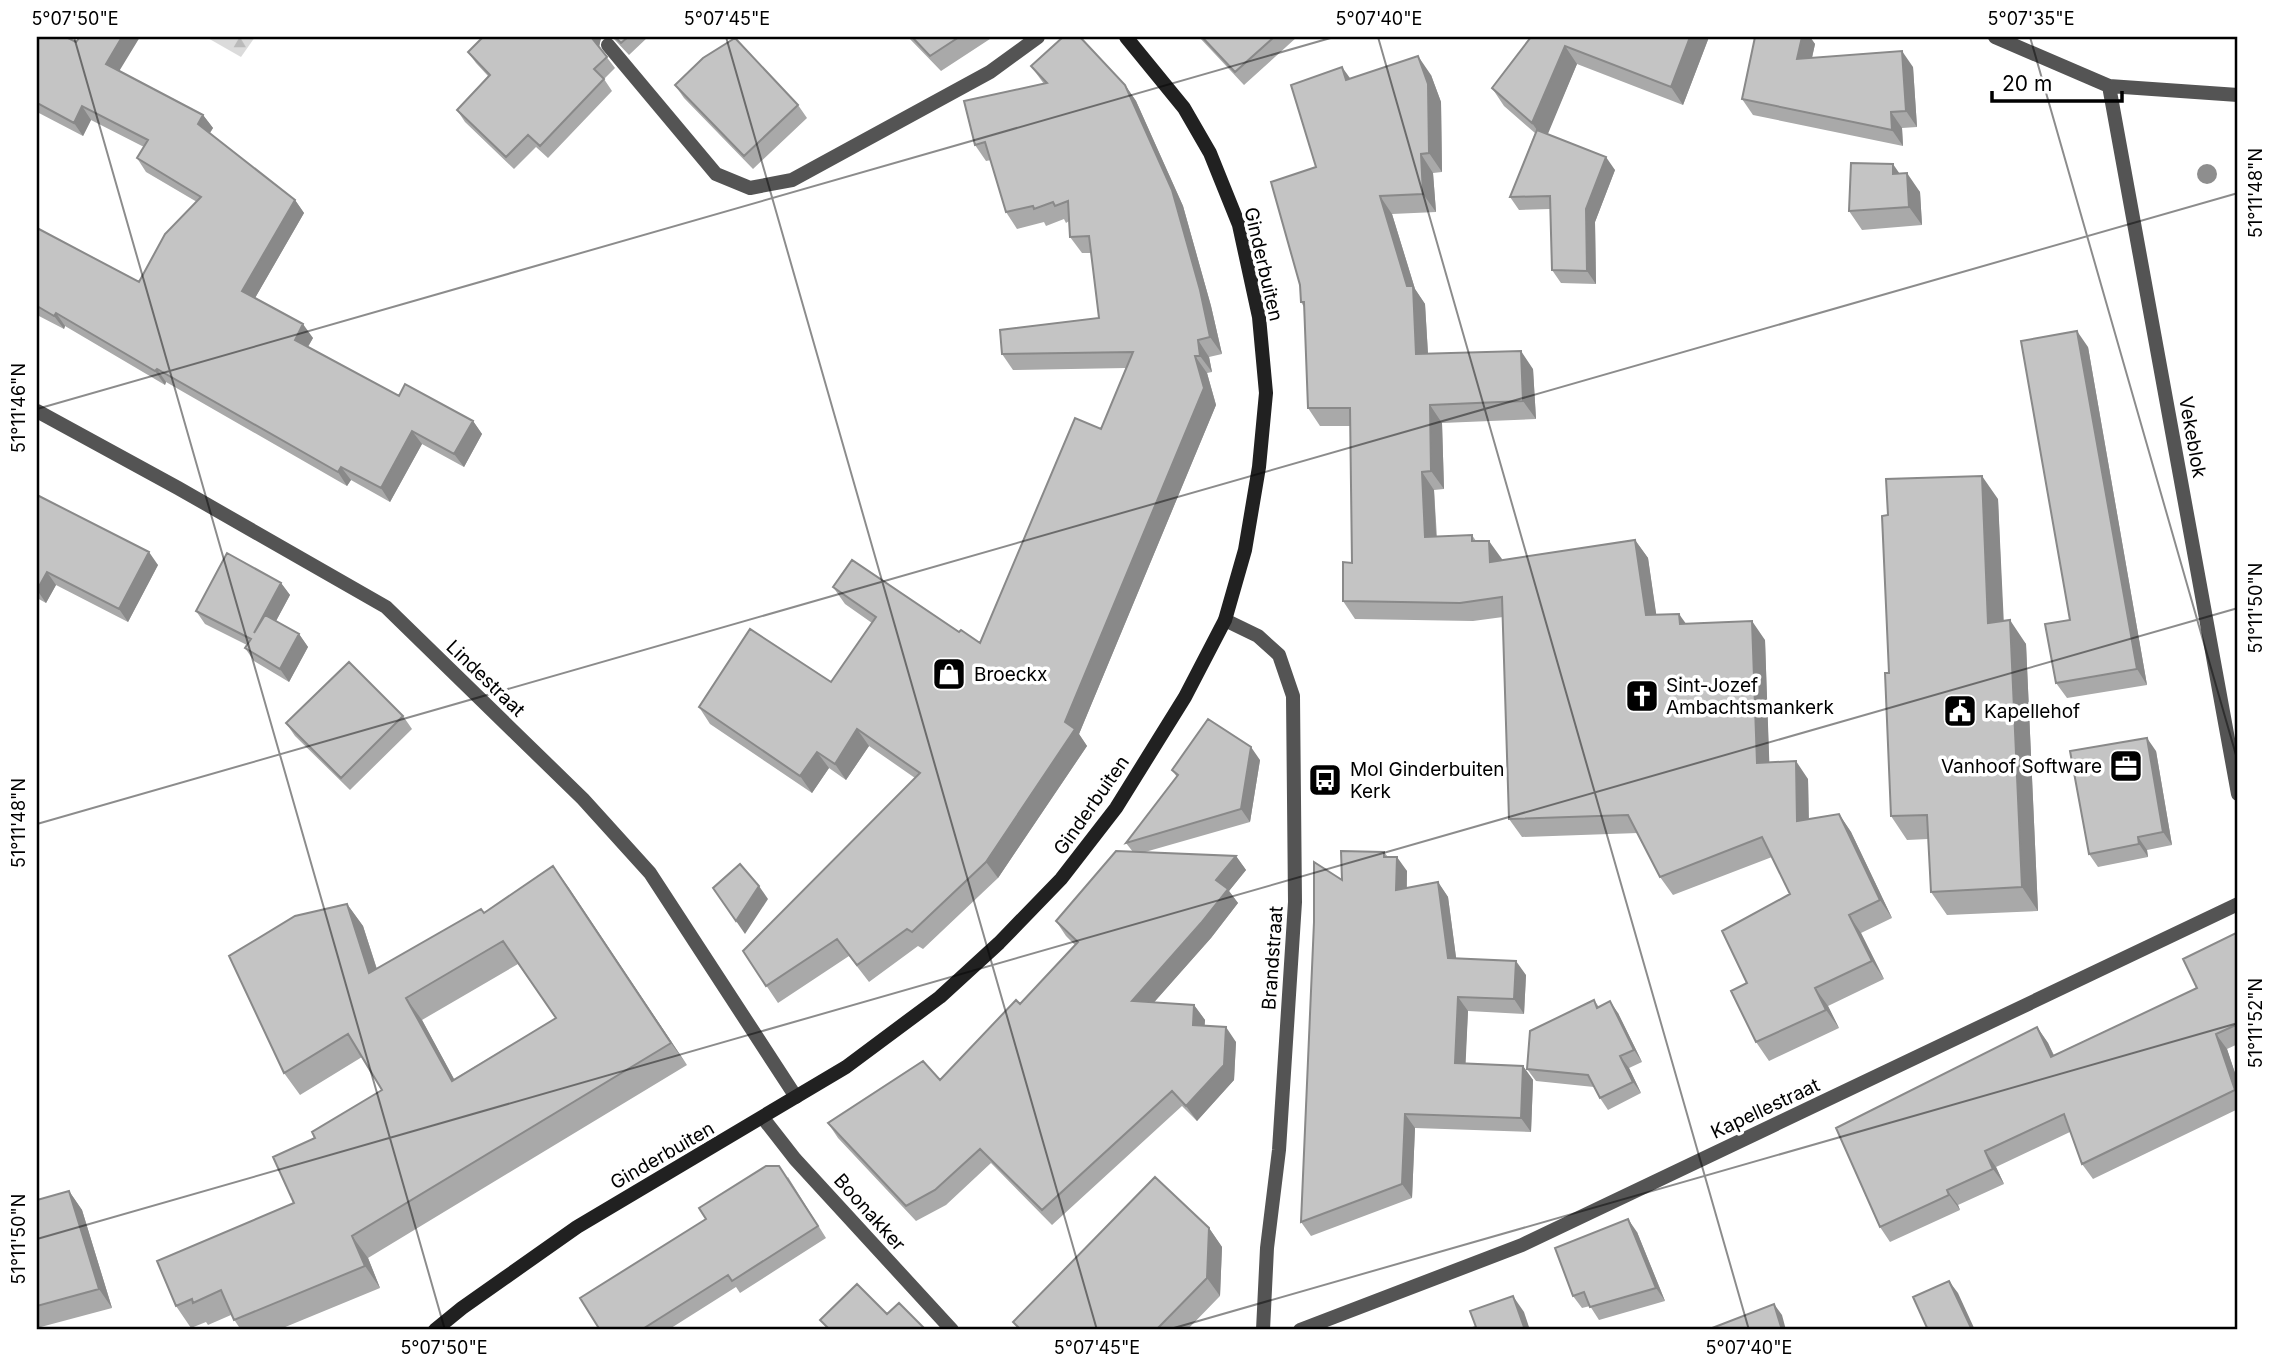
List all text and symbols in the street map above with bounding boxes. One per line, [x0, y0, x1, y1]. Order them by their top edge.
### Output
text: 5°07'50"E [31, 8, 119, 29]
text: 5°07'45"E [684, 8, 770, 29]
text: 5°07'40"E [1336, 8, 1422, 29]
text: 5°07'35"E [1988, 8, 2075, 29]
scale bar [1992, 60, 2121, 104]
text: 20 m [2002, 71, 2052, 96]
text: 51°11'48"N [2245, 148, 2266, 238]
street label: Ginderbuiten [1239, 205, 1288, 323]
text: 51°11'46"N [8, 363, 29, 453]
street label: Vekeblok [2174, 395, 2211, 480]
text: 51°11'50"N [2245, 563, 2266, 653]
street label: Lindestraat [442, 635, 530, 721]
shop icon: Broeckx [930, 655, 968, 693]
place label: Broeckx [974, 663, 1047, 686]
place label: Sint-Jozef Ambachtsmankerk [1666, 674, 1834, 719]
church icon: Sint-Jozef Ambachtsmankerk [1623, 677, 1661, 715]
public building icon: Kapellehof [1941, 692, 1979, 730]
place label: Kapellehof [1984, 700, 2080, 723]
office icon: Vanhoof Software [2107, 747, 2145, 785]
street label: Ginderbuiten [1049, 751, 1134, 859]
place label: Vanhoof Software [1941, 755, 2102, 778]
place label: Mol Ginderbuiten Kerk [1350, 758, 1504, 803]
bus stop icon: Mol Ginderbuiten Kerk [1306, 761, 1344, 799]
text: 51°11'48"N [8, 778, 29, 868]
street label: Brandstraat [1257, 905, 1288, 1011]
text: 51°11'52"N [2245, 978, 2266, 1068]
street label: Kapellestraat [1707, 1073, 1823, 1144]
street label: Ginderbuiten [606, 1116, 718, 1194]
street label: Boonakker [829, 1169, 910, 1256]
text: 51°11'50"N [8, 1194, 29, 1284]
text: 5°07'50"E [400, 1337, 488, 1358]
text: 5°07'45"E [1054, 1337, 1140, 1358]
text: 5°07'40"E [1706, 1337, 1792, 1358]

